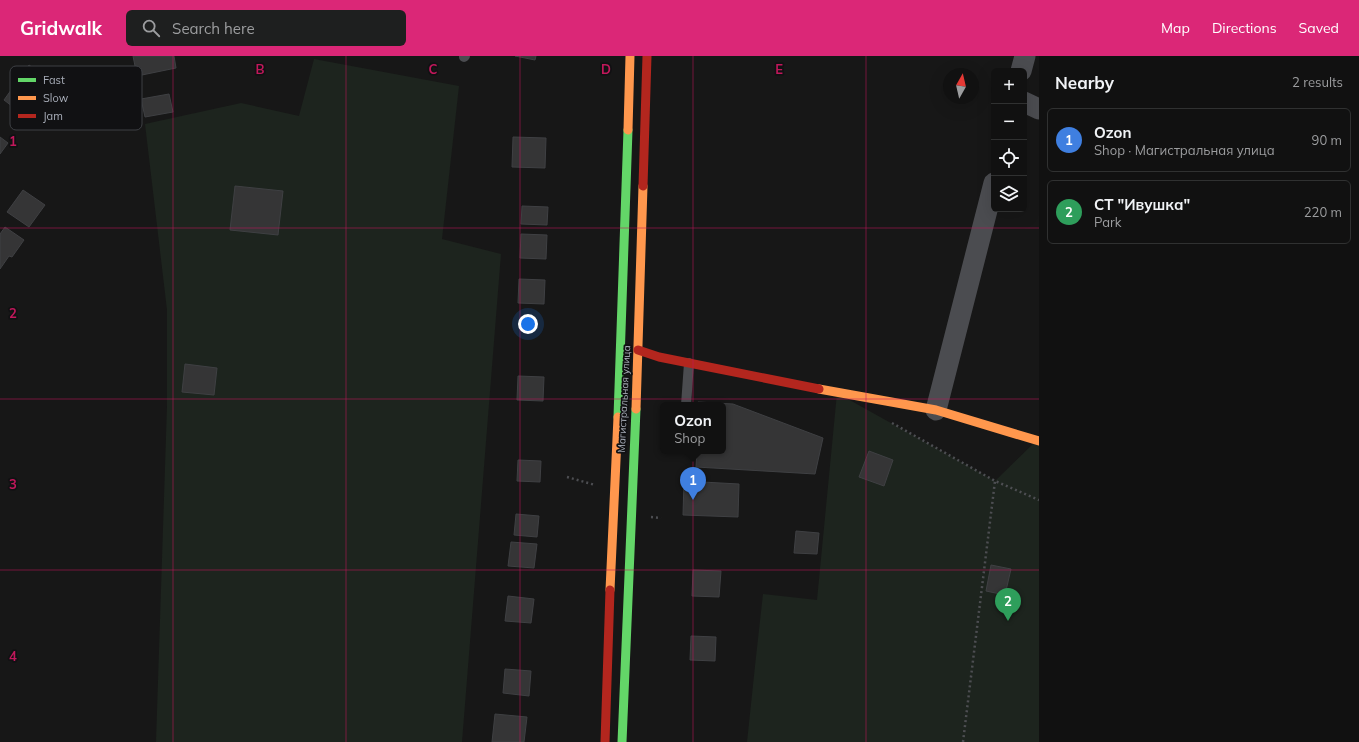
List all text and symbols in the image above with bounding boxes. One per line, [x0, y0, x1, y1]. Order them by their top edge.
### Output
search box [126, 10, 406, 46]
text: Gridwalk [20, 16, 102, 40]
icon: search [140, 17, 162, 39]
text: Search here [172, 19, 255, 38]
text: Map [1161, 19, 1190, 37]
text: Directions [1212, 19, 1277, 37]
text: Saved [1299, 19, 1339, 37]
text: B [256, 61, 265, 77]
text: C [429, 61, 438, 77]
text: D [601, 61, 611, 77]
text: E [775, 61, 783, 77]
legend [10, 66, 142, 130]
north arrow [943, 68, 979, 104]
map controls [991, 68, 1027, 212]
button: + [991, 68, 1027, 104]
text: Nearby [1055, 72, 1114, 93]
text: Fast [43, 73, 65, 87]
text: 2 results [1292, 74, 1343, 90]
text: Slow [43, 91, 69, 105]
button: − [991, 104, 1027, 140]
text: Jam [43, 109, 63, 123]
text: Ozon [1094, 123, 1131, 142]
text: 1 [1065, 132, 1073, 148]
text: 90 m [1312, 132, 1342, 148]
text: 1 [9, 133, 17, 149]
button: locate [991, 140, 1027, 176]
text: Shop · Магистральная улица [1094, 142, 1275, 158]
button: layers [991, 176, 1027, 212]
text: СТ "Ивушка" [1094, 195, 1190, 214]
text: 2 [1065, 204, 1073, 220]
text: 220 m [1304, 204, 1342, 220]
text: Park [1094, 214, 1121, 230]
text: 2 [9, 305, 17, 321]
your location [518, 314, 538, 334]
street label: Магистральная улица [615, 345, 633, 453]
popup [660, 402, 726, 454]
text: Ozon [674, 411, 712, 430]
text: Shop [674, 430, 705, 446]
pin: 1 [680, 467, 706, 500]
text: 3 [9, 476, 17, 492]
pin: 2 [995, 588, 1021, 621]
text: 4 [9, 648, 17, 664]

